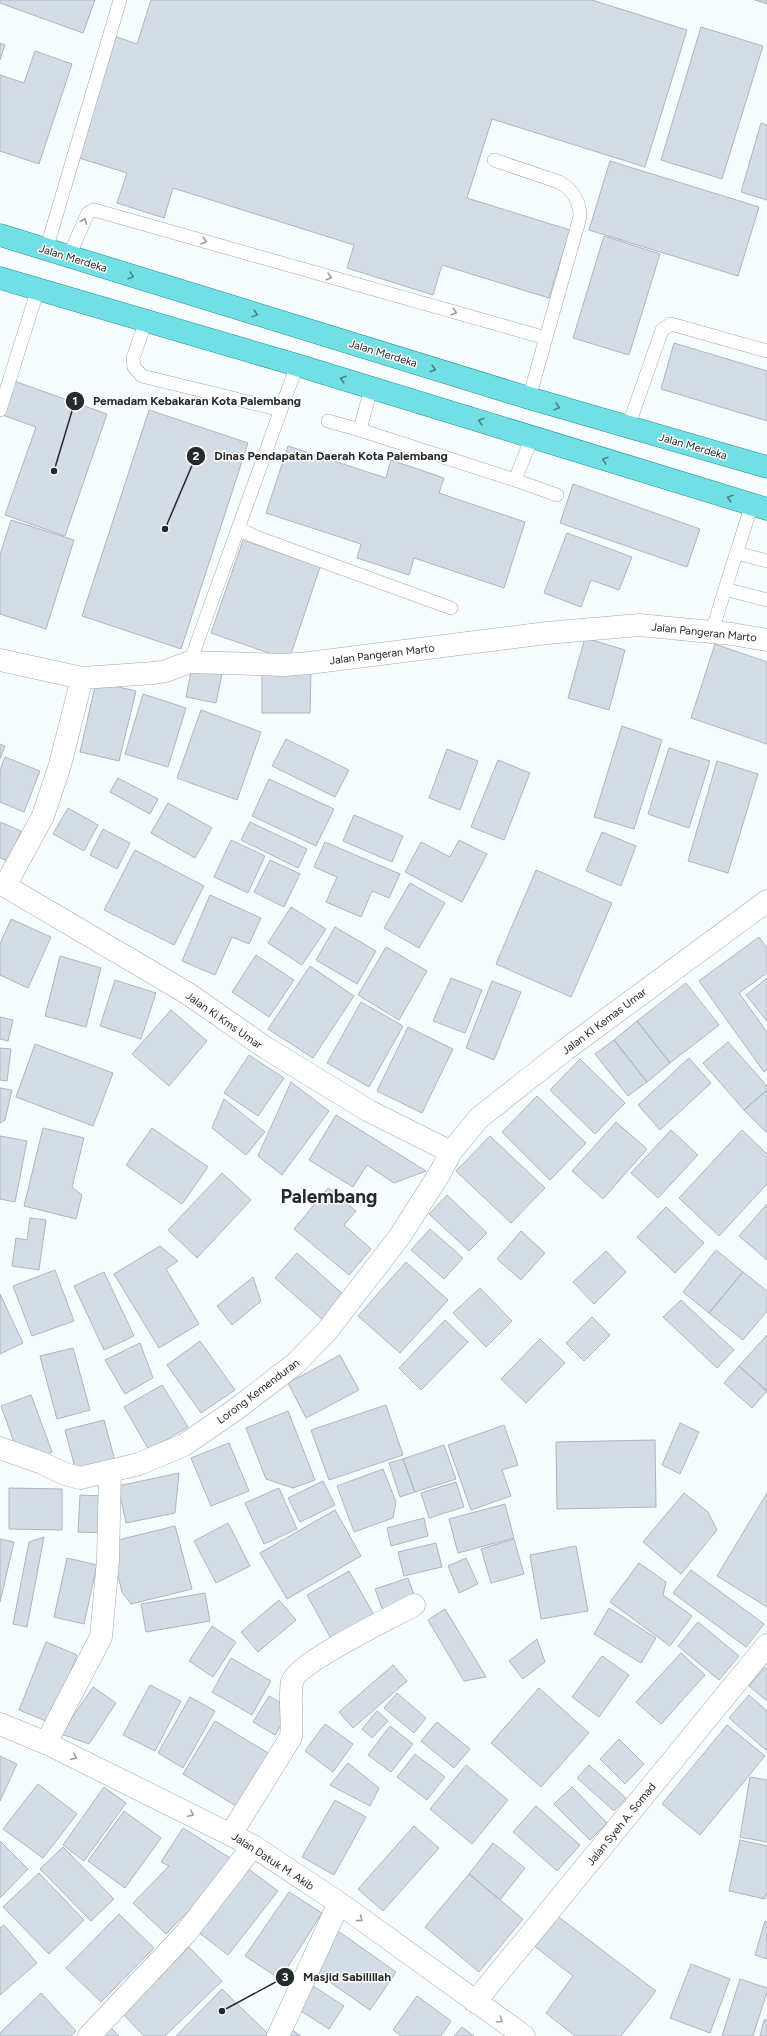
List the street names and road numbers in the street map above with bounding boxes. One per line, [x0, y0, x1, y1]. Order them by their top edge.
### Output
street label: Jalan Merdeka [37, 242, 108, 275]
street label: Jalan Merdeka [347, 337, 418, 370]
street label: Jalan Merdeka [657, 431, 729, 462]
street label: Jalan Pangeran Marto [651, 620, 757, 645]
street label: Jalan Pangeran Marto [329, 642, 435, 667]
street label: Jalan KI Kemas Umar [559, 985, 649, 1057]
street label: Jalan Ki Kms Umar [183, 989, 265, 1052]
street label: Lorong Kemenduran [215, 1356, 302, 1427]
street label: Jalan Syeh A. Somad [584, 1780, 659, 1868]
street label: Jalan Datuk M. Akib [229, 1830, 316, 1893]

